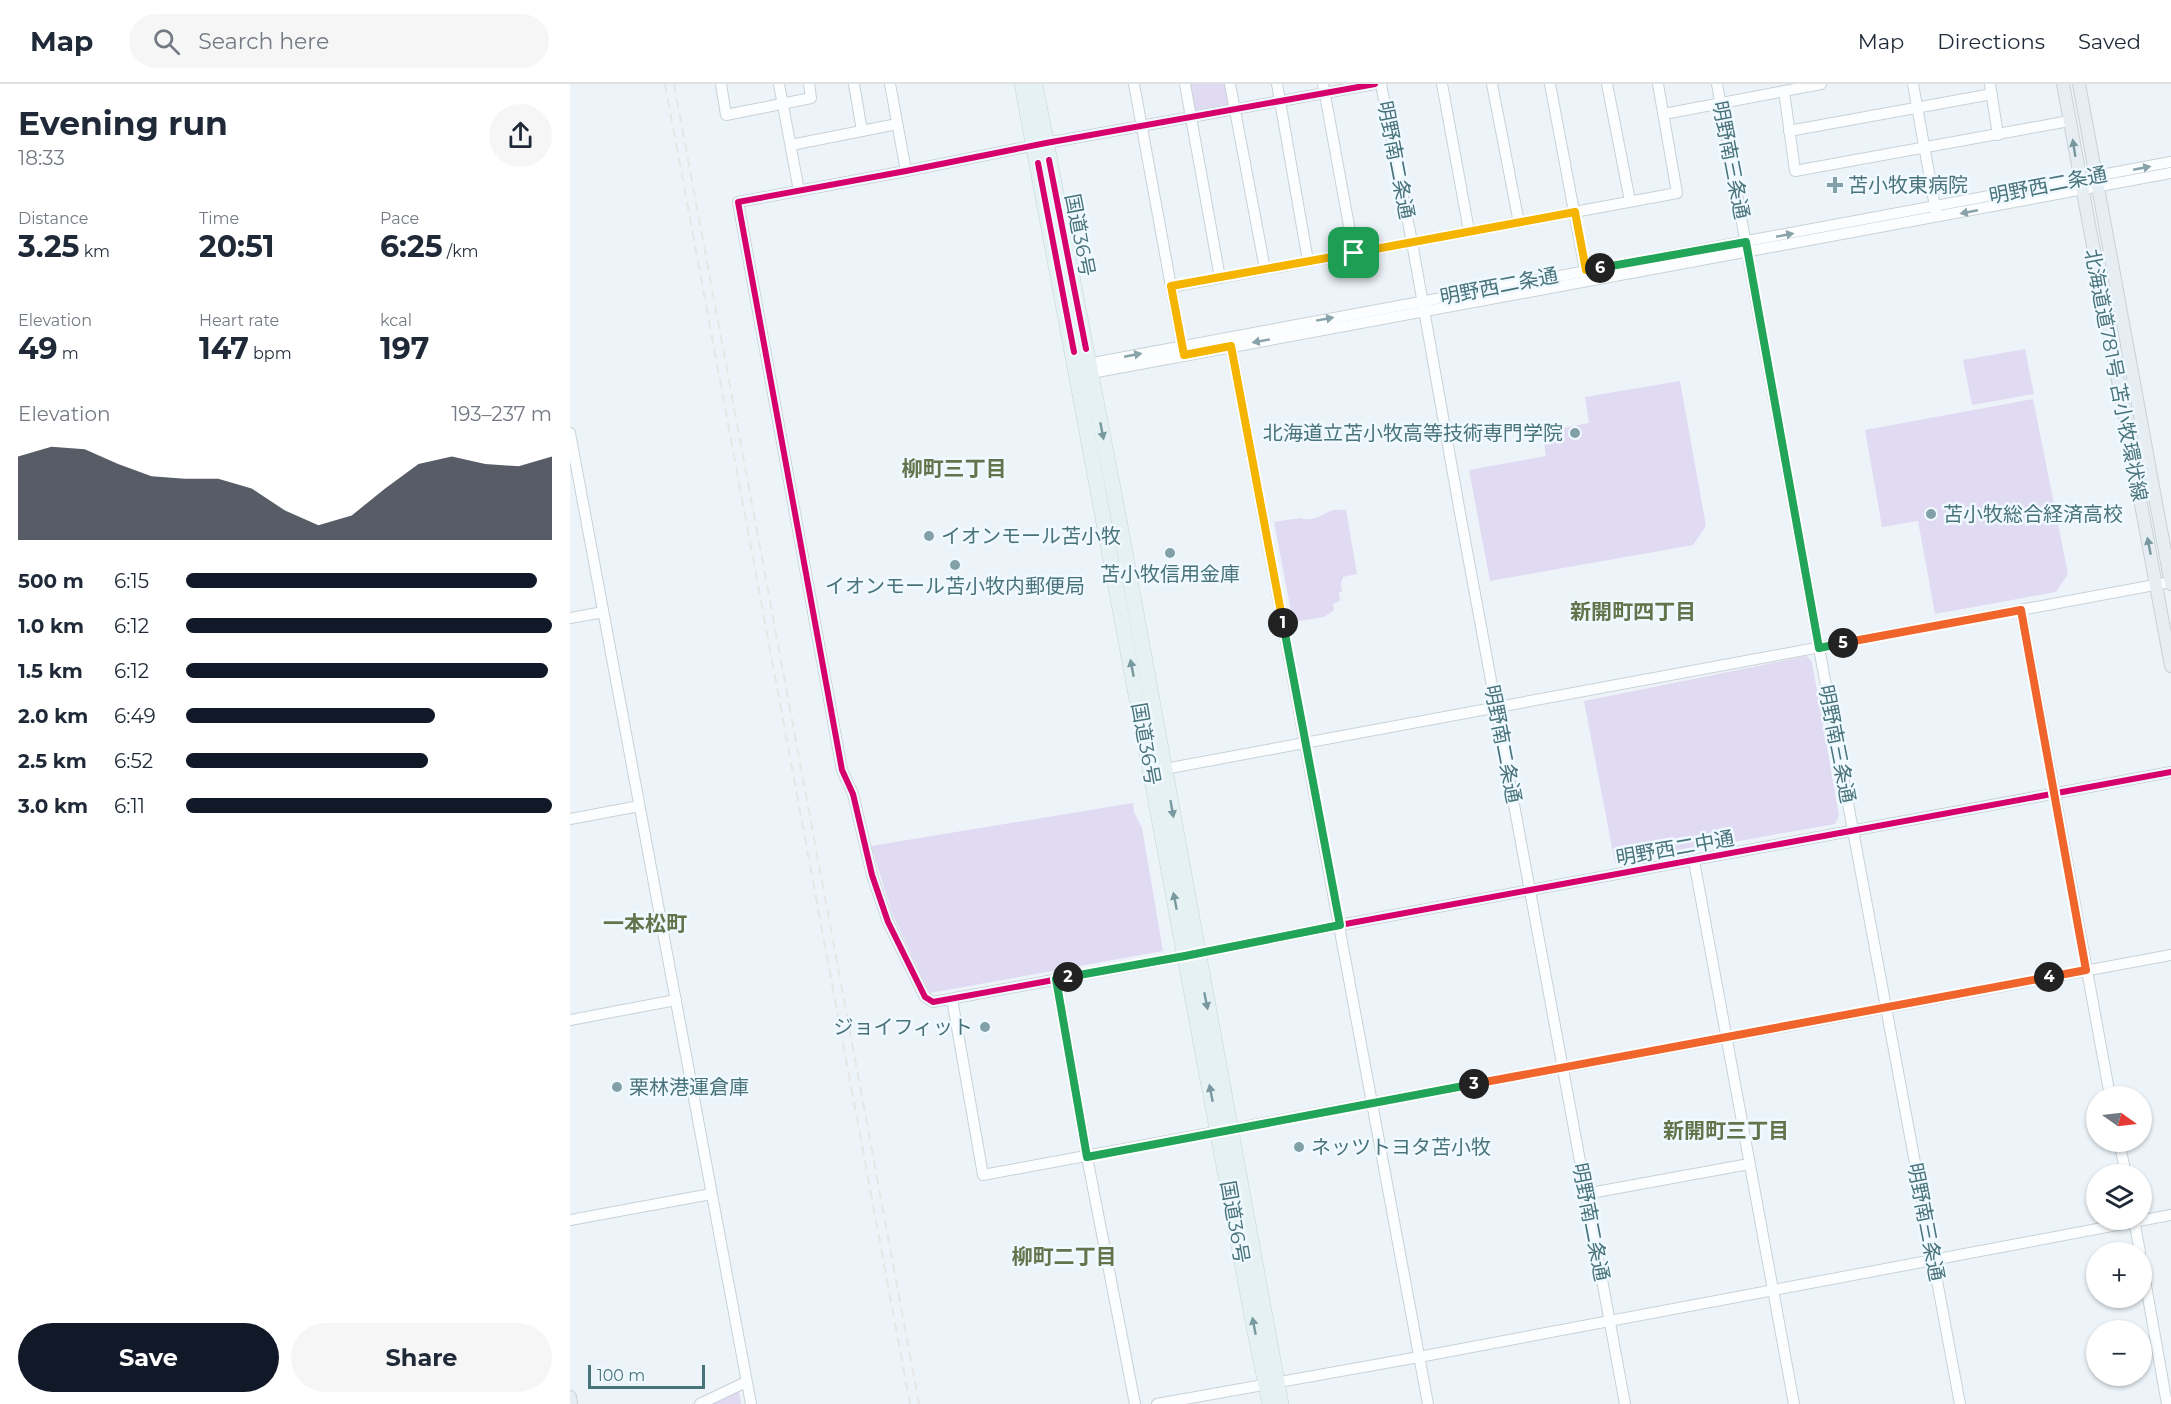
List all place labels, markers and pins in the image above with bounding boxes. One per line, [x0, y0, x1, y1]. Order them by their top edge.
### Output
place label: 苫小牧東病院 [1848, 173, 1968, 197]
marker: 苫小牧東病院 [1826, 176, 1844, 194]
pin [1328, 227, 1379, 278]
pin: 6 [1585, 253, 1615, 283]
place label: 北海道立苫小牧高等技術専門学院 [1263, 421, 1563, 445]
marker: 北海道立苫小牧高等技術専門学院 [1568, 426, 1582, 440]
place label: 苫小牧総合経済高校 [1943, 502, 2123, 526]
marker: 苫小牧総合経済高校 [1924, 507, 1938, 521]
place label: イオンモール苫小牧 [941, 524, 1121, 548]
marker: イオンモール苫小牧 [922, 529, 936, 543]
marker: 苫小牧信用金庫 [1163, 546, 1177, 560]
marker: イオンモール苫小牧内郵便局 [948, 558, 962, 572]
place label: 苫小牧信用金庫 [1100, 562, 1240, 586]
place label: イオンモール苫小牧内郵便局 [825, 574, 1085, 598]
pin: 1 [1268, 608, 1298, 638]
pin: 5 [1828, 628, 1858, 658]
pin: 2 [1053, 962, 1083, 992]
pin: 4 [2034, 962, 2064, 992]
place label: ジョイフィット [833, 1015, 973, 1039]
marker: ジョイフィット [978, 1020, 992, 1034]
pin: 3 [1459, 1069, 1489, 1099]
place label: 栗林港運倉庫 [629, 1075, 749, 1099]
marker: 栗林港運倉庫 [610, 1080, 624, 1094]
place label: ネッツトヨタ苫小牧 [1311, 1135, 1491, 1159]
marker: ネッツトヨタ苫小牧 [1292, 1140, 1306, 1154]

